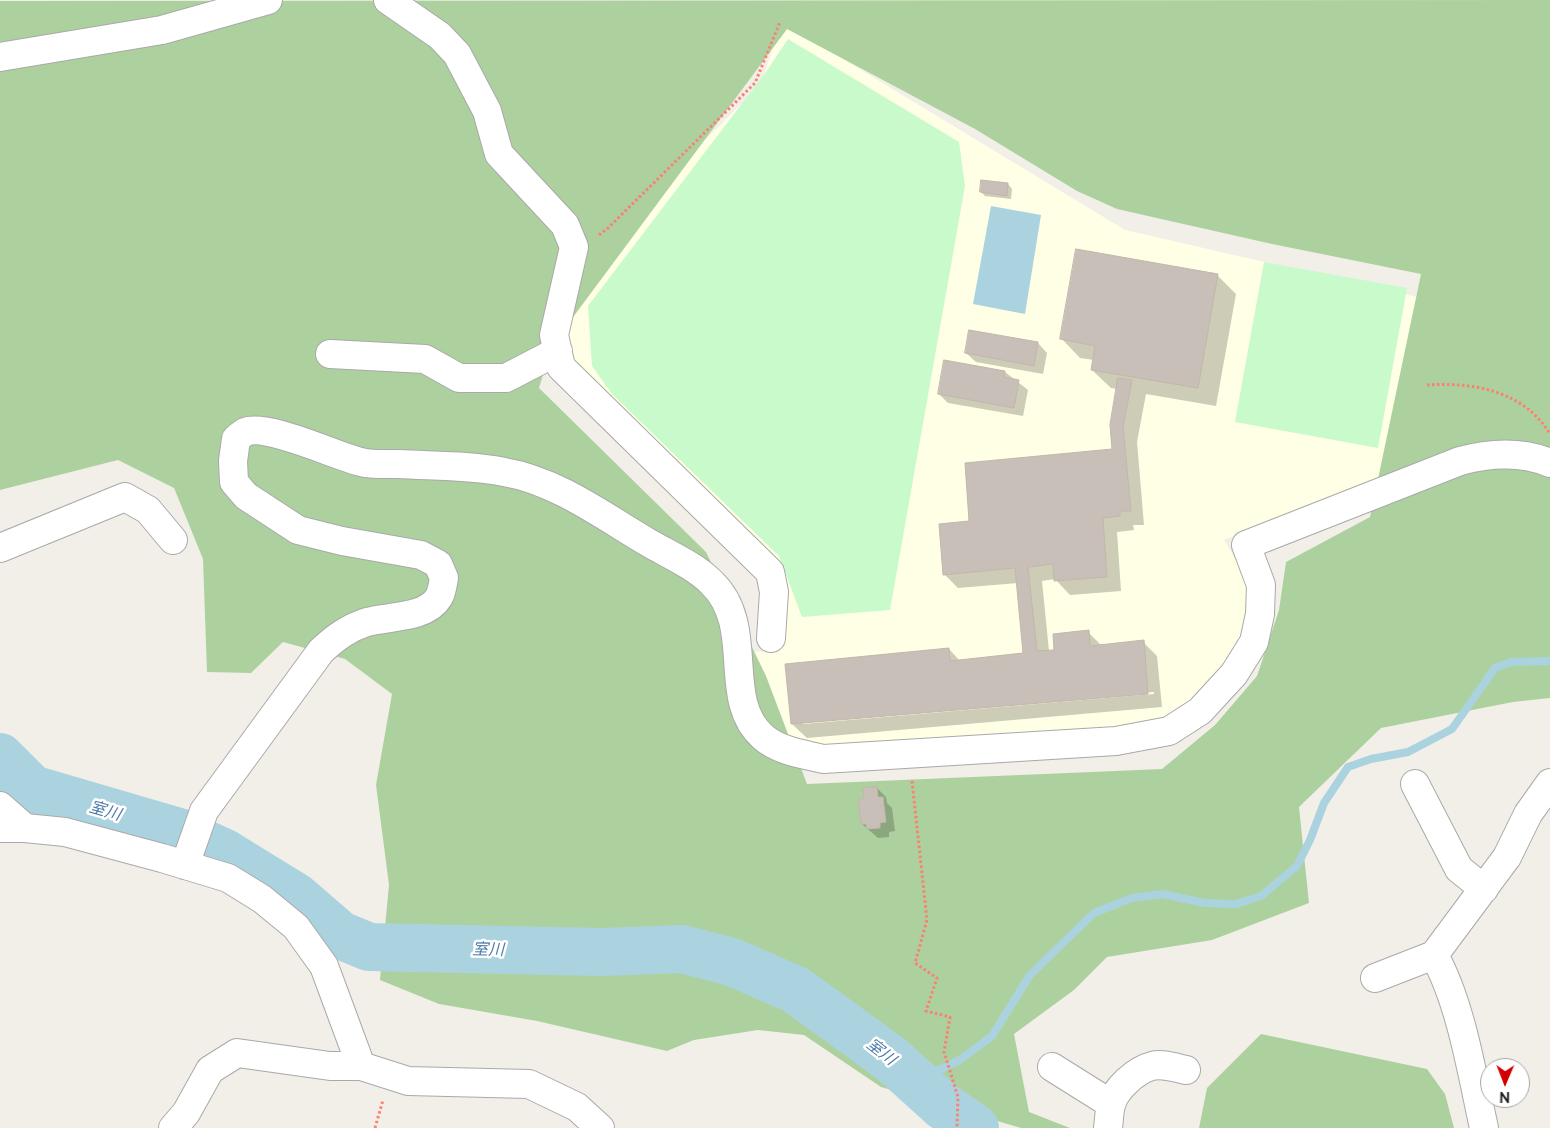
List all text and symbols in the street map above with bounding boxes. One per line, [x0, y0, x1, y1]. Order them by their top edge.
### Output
water label: 室川 [87, 797, 123, 825]
water label: 室川 [472, 940, 504, 960]
water label: 室川 [862, 1035, 900, 1069]
north arrow [1480, 1058, 1530, 1108]
text: N [1499, 1089, 1510, 1105]

